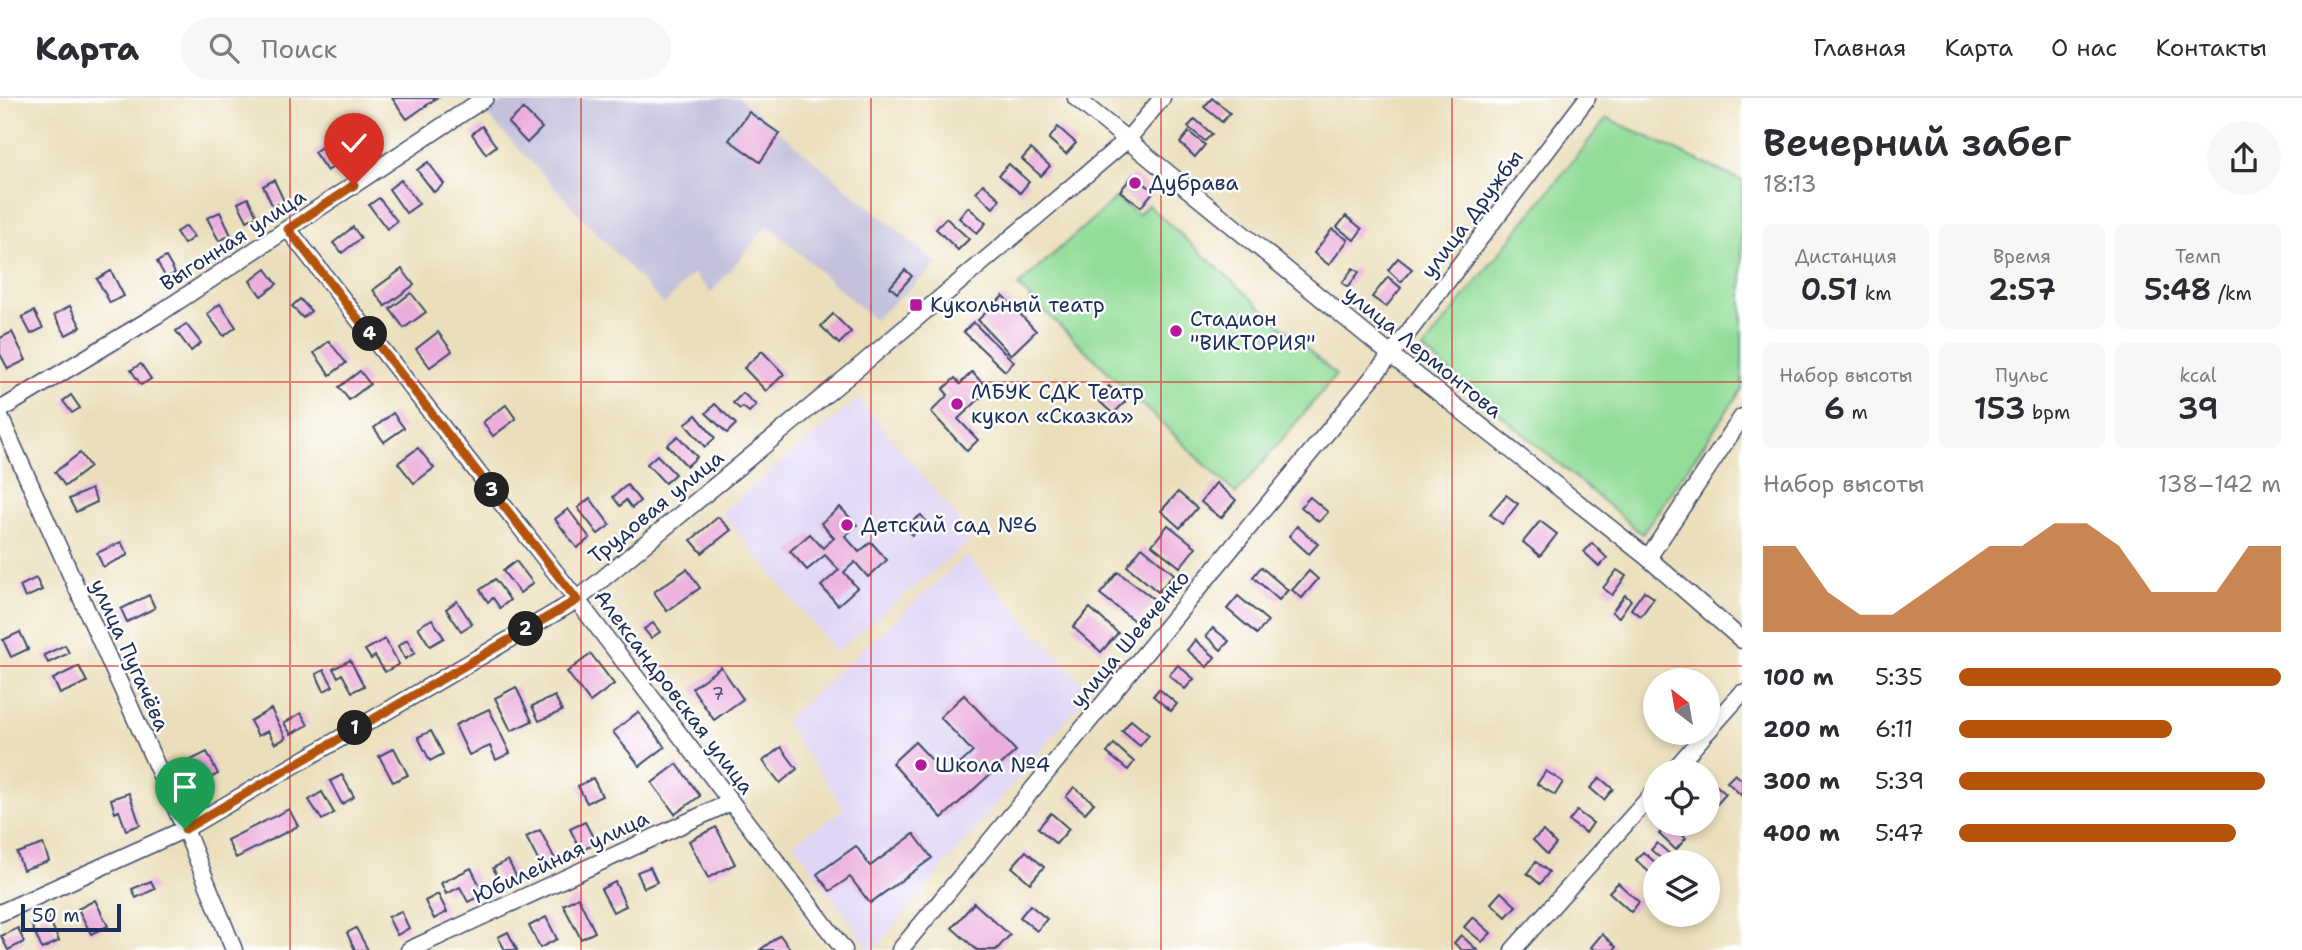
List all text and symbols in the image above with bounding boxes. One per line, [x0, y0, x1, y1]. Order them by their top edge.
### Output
search box [181, 17, 671, 80]
text: Карта [35, 26, 139, 71]
icon: search [205, 29, 243, 67]
text: Поиск [261, 31, 337, 66]
text: Главная [1813, 32, 1906, 64]
text: Карта [1944, 32, 2013, 64]
text: О нас [2051, 32, 2117, 64]
text: Контакты [2155, 32, 2267, 64]
pin [324, 113, 384, 185]
text: Вечерний забег [1763, 117, 2071, 168]
button: share [2207, 121, 2281, 195]
icon: check [335, 124, 373, 162]
street label: улица Дружбы [1414, 144, 1530, 284]
place label: Дубрава [1149, 169, 1239, 197]
text: 18:13 [1763, 169, 1817, 199]
marker: Дубрава [1127, 175, 1143, 191]
street label: Выгонная улица [155, 182, 311, 298]
text: Дистанция [1795, 244, 1897, 269]
text: Время [1993, 244, 2051, 269]
text: Темп [2175, 244, 2221, 269]
text: 0.51 [1800, 269, 1858, 310]
text: 2:57 [1988, 269, 2056, 310]
text: 5:48 [2144, 269, 2212, 310]
street label: улица Лермонтова [1338, 279, 1508, 425]
text: km [1858, 281, 1892, 306]
text: /km [2212, 281, 2252, 306]
place label: Кукольный театр [930, 291, 1105, 319]
marker: Кукольный театр [908, 297, 924, 313]
place label: Стадион "ВИКТОРИЯ" [1190, 305, 1316, 357]
pin: 4 [352, 316, 388, 352]
text: 4 [363, 321, 376, 346]
marker: Стадион "ВИКТОРИЯ" [1168, 323, 1184, 339]
text: Набор высоты [1779, 363, 1913, 388]
text: Пульс [1995, 363, 2049, 388]
text: kcal [2180, 363, 2216, 388]
place label: МБУК СДК Театр кукол «Сказка» [971, 378, 1144, 430]
text: 6 [1824, 388, 1845, 429]
text: 153 [1974, 388, 2026, 429]
text: 39 [2178, 388, 2218, 429]
marker: МБУК СДК Театр кукол «Сказка» [949, 396, 965, 412]
text: m [1845, 400, 1868, 425]
text: bpm [2026, 400, 2070, 425]
street label: Трудовая улица [583, 444, 729, 570]
text: Набор высоты [1763, 469, 1924, 499]
text: 138–142 m [2158, 469, 2281, 499]
pin: 3 [475, 472, 510, 508]
text: 3 [485, 477, 498, 502]
place label: Детский сад №6 [861, 511, 1038, 539]
marker: Детский сад №6 [839, 517, 855, 533]
street label: улица Шевченко [1064, 564, 1196, 714]
street label: улица Пугачёва [84, 574, 176, 736]
street label: Александровская улица [588, 584, 760, 800]
pin: 2 [508, 612, 544, 646]
text: 2 [519, 616, 532, 641]
text: 100 m [1763, 662, 1834, 692]
text: 5:35 [1875, 662, 1923, 692]
north arrow [1643, 668, 1720, 746]
map controls [1643, 668, 1720, 927]
house number: 7 [712, 682, 724, 706]
pin: 1 [338, 710, 372, 746]
text: 200 m [1763, 714, 1840, 744]
text: 6:11 [1875, 714, 1913, 744]
text: 1 [350, 715, 359, 740]
place label: Школа №4 [935, 751, 1050, 779]
pin [155, 757, 215, 829]
marker: Школа №4 [913, 757, 929, 773]
button: locate [1643, 759, 1720, 836]
text: 300 m [1763, 766, 1840, 796]
text: 5:39 [1875, 766, 1924, 796]
icon: arrive [166, 768, 204, 806]
street label: Юбилейная улица [469, 804, 653, 910]
text: 400 m [1763, 818, 1840, 848]
text: 5:47 [1875, 818, 1924, 848]
button: layers [1643, 850, 1720, 927]
scale bar [21, 901, 121, 933]
text: 50 m [32, 903, 80, 928]

